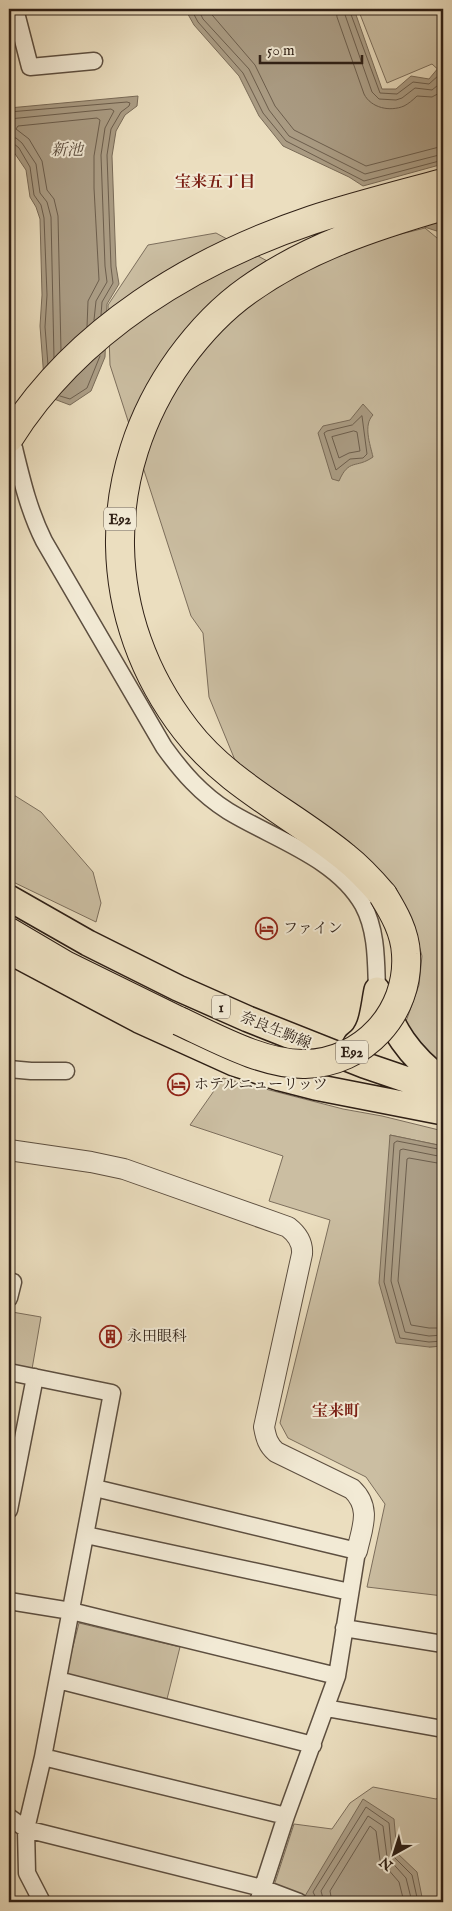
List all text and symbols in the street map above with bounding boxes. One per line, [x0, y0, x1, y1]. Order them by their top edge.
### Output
scale bar [260, 32, 362, 64]
text: 50 m [267, 41, 295, 60]
water label: 新池 [51, 141, 85, 161]
district label: 宝来五丁目 [175, 173, 255, 193]
road number: E92 [104, 508, 136, 530]
hotel icon: ファイン [255, 916, 279, 940]
place label: ファイン [283, 919, 343, 938]
road number: 1 [212, 996, 230, 1019]
street label: 奈良生駒線 [237, 1008, 314, 1053]
road number: E92 [336, 1040, 368, 1064]
hotel icon: ホテルニューリッツ [166, 1072, 190, 1096]
place label: ホテルニューリッツ [194, 1075, 328, 1094]
building icon: 永田眼科 [99, 1324, 123, 1348]
place label: 永田眼科 [127, 1327, 187, 1346]
district label: 宝来町 [312, 1402, 360, 1422]
north arrow [370, 1828, 420, 1878]
text: N [376, 1853, 398, 1875]

